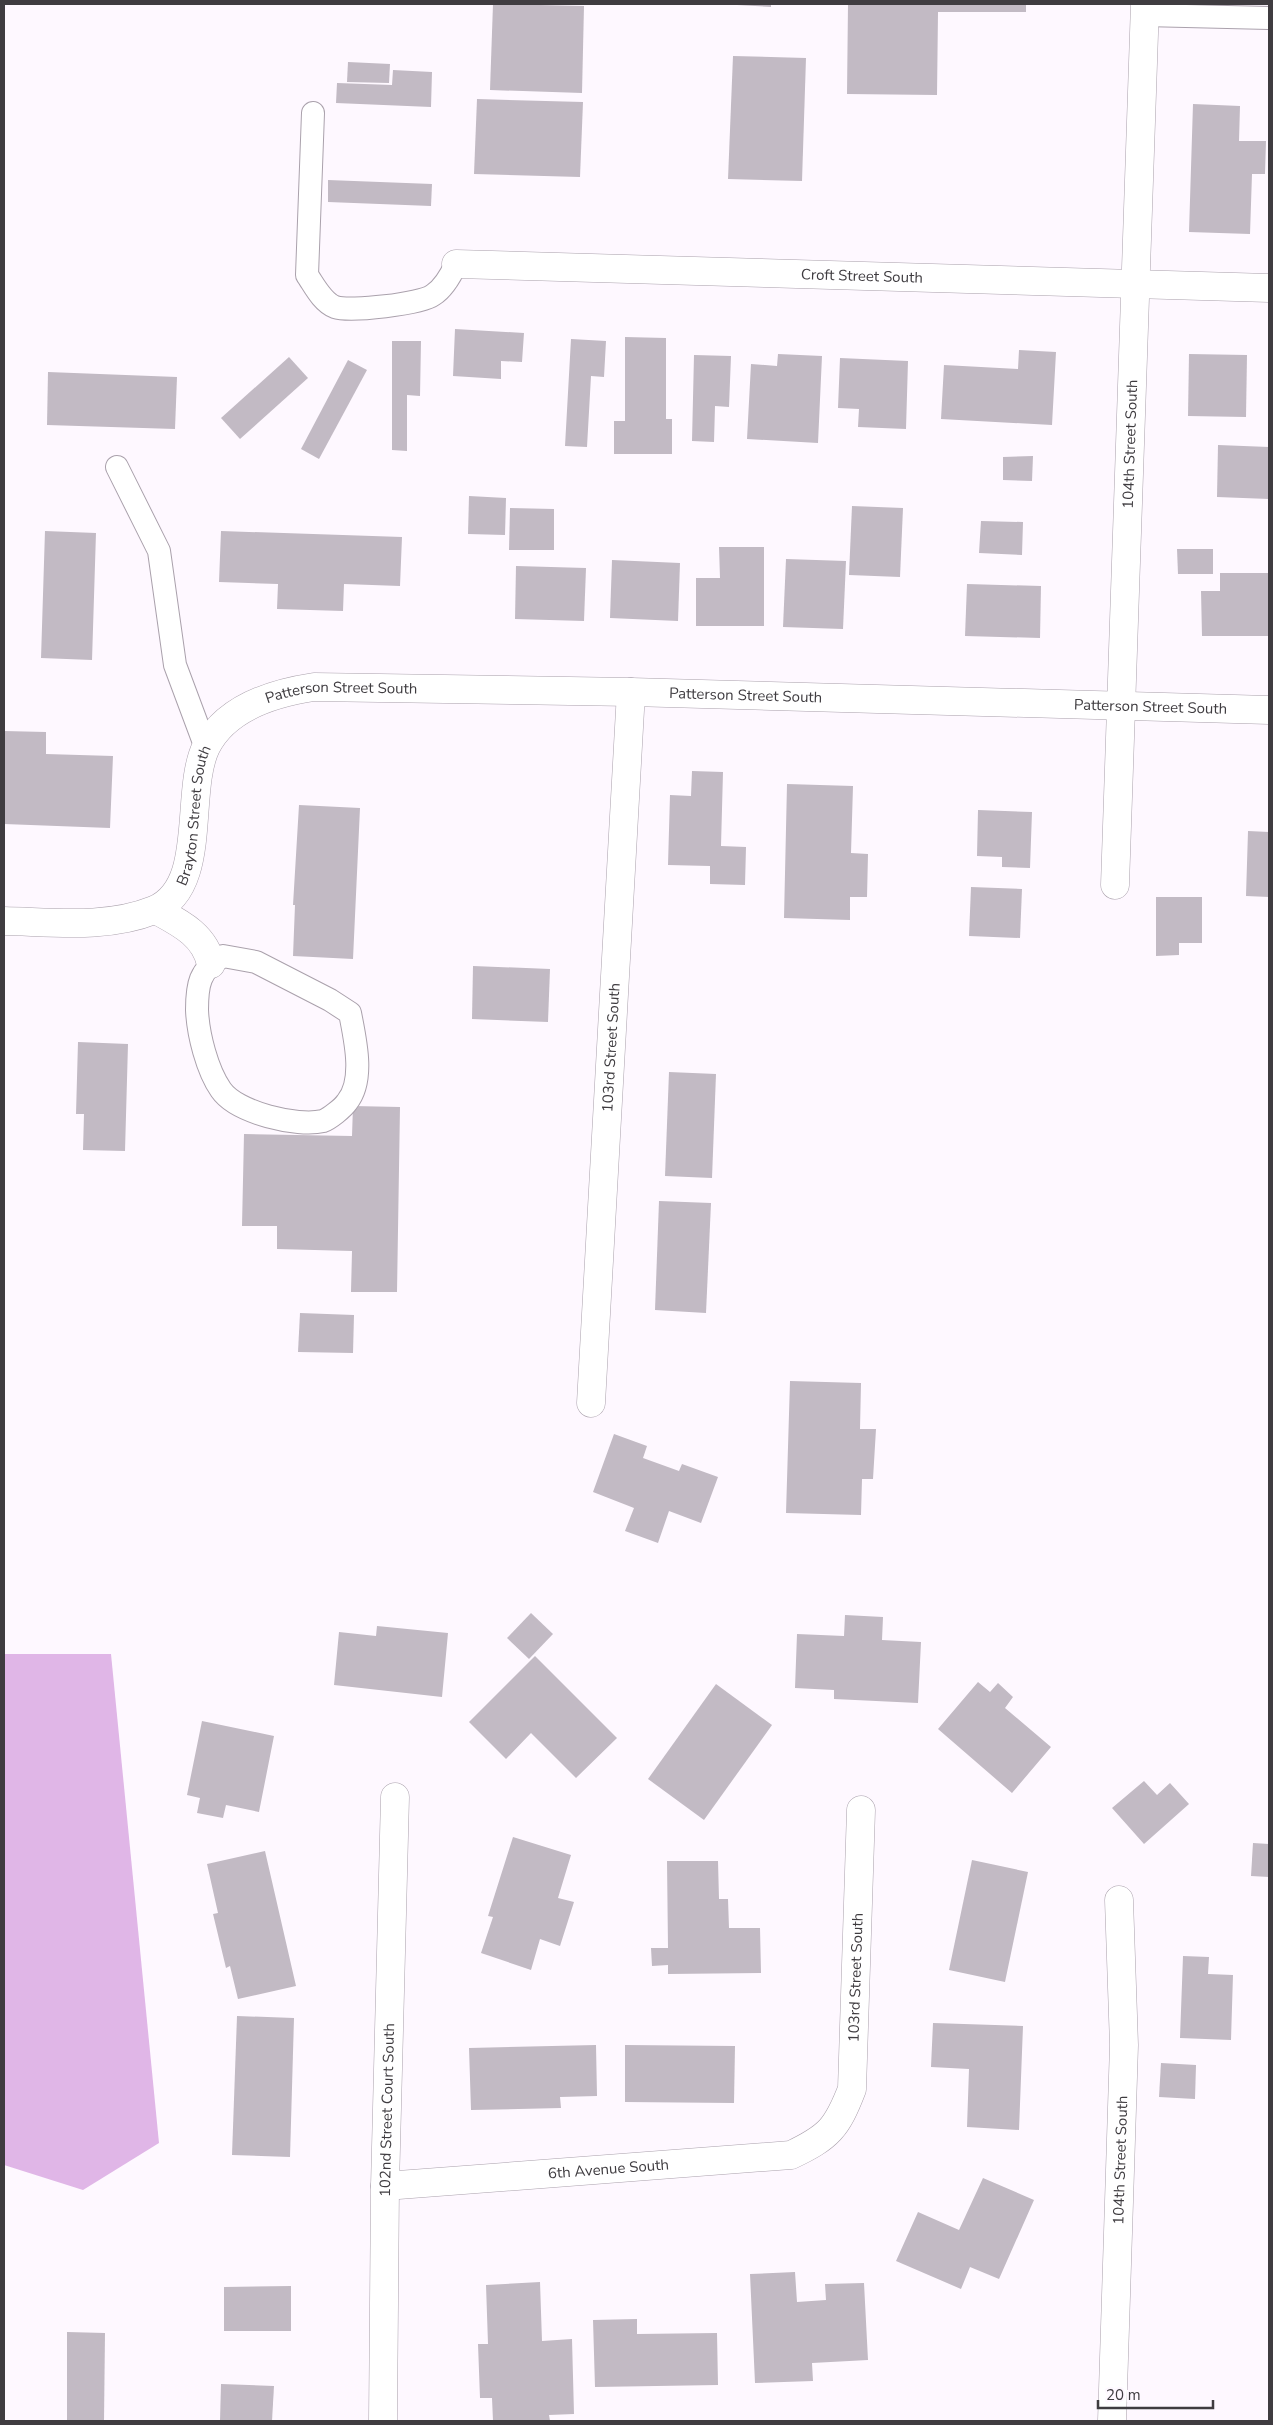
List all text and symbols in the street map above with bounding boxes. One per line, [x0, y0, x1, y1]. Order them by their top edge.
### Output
street label: Croft Street South [801, 264, 923, 288]
street label: 104th Street South [1118, 379, 1142, 509]
street label: Patterson Street South [262, 677, 418, 708]
street label: Patterson Street South [669, 683, 823, 707]
street label: Patterson Street South [1074, 695, 1227, 719]
street label: Brayton Street South [172, 742, 216, 889]
street label: 103rd Street South [597, 982, 625, 1113]
street label: 103rd Street South [844, 1913, 868, 2043]
street label: 102nd Street Court South [375, 2023, 399, 2197]
street label: 104th Street South [1108, 2095, 1132, 2225]
street label: 6th Avenue South [547, 2154, 670, 2184]
scale bar [1098, 2378, 1213, 2410]
text: 20 m [1106, 2385, 1141, 2405]

